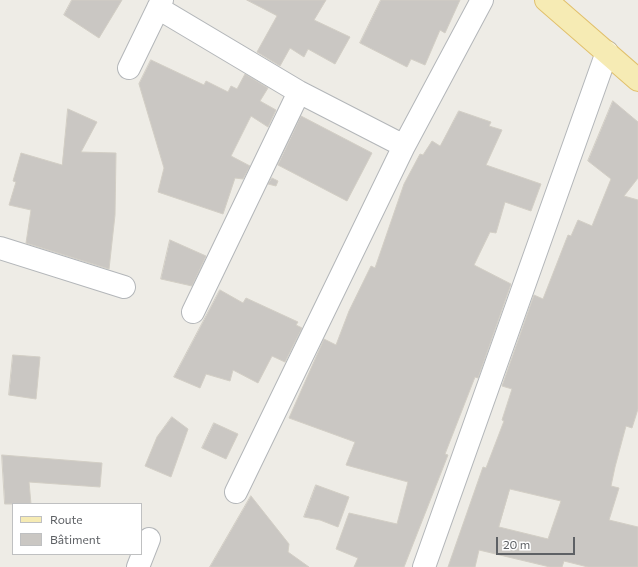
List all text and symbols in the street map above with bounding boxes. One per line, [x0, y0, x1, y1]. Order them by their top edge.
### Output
legend [12, 503, 142, 555]
text: Route [50, 512, 83, 526]
scale bar [498, 529, 577, 555]
text: Bâtiment [50, 532, 101, 546]
text: 20 m [503, 537, 530, 551]

